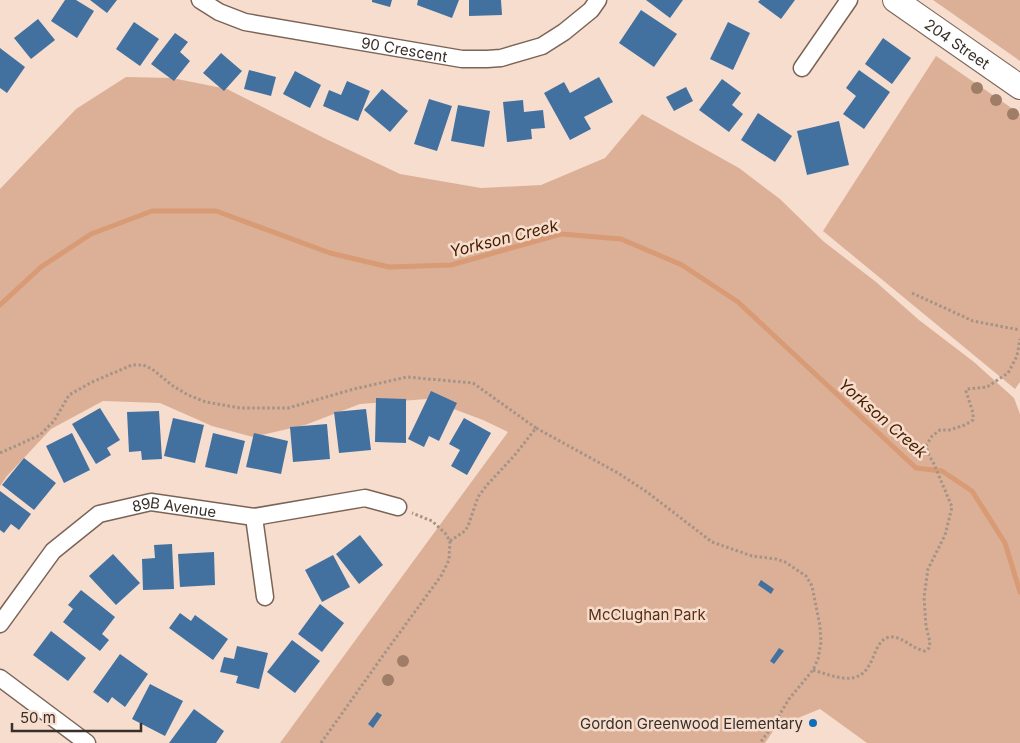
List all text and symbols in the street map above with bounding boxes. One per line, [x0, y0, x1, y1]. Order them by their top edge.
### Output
street label: 204 Street [921, 14, 994, 73]
street label: 90 Crescent [360, 32, 449, 66]
water label: Yorkson Creek [448, 215, 560, 261]
water label: Yorkson Creek [835, 374, 932, 462]
street label: 89B Avenue [130, 492, 218, 521]
park label: McClughan Park [588, 605, 706, 624]
scale bar [12, 700, 141, 732]
text: 50 m [20, 708, 56, 727]
place label: Gordon Greenwood Elementary [580, 714, 804, 733]
marker: Gordon Greenwood Elementary [807, 717, 819, 729]

